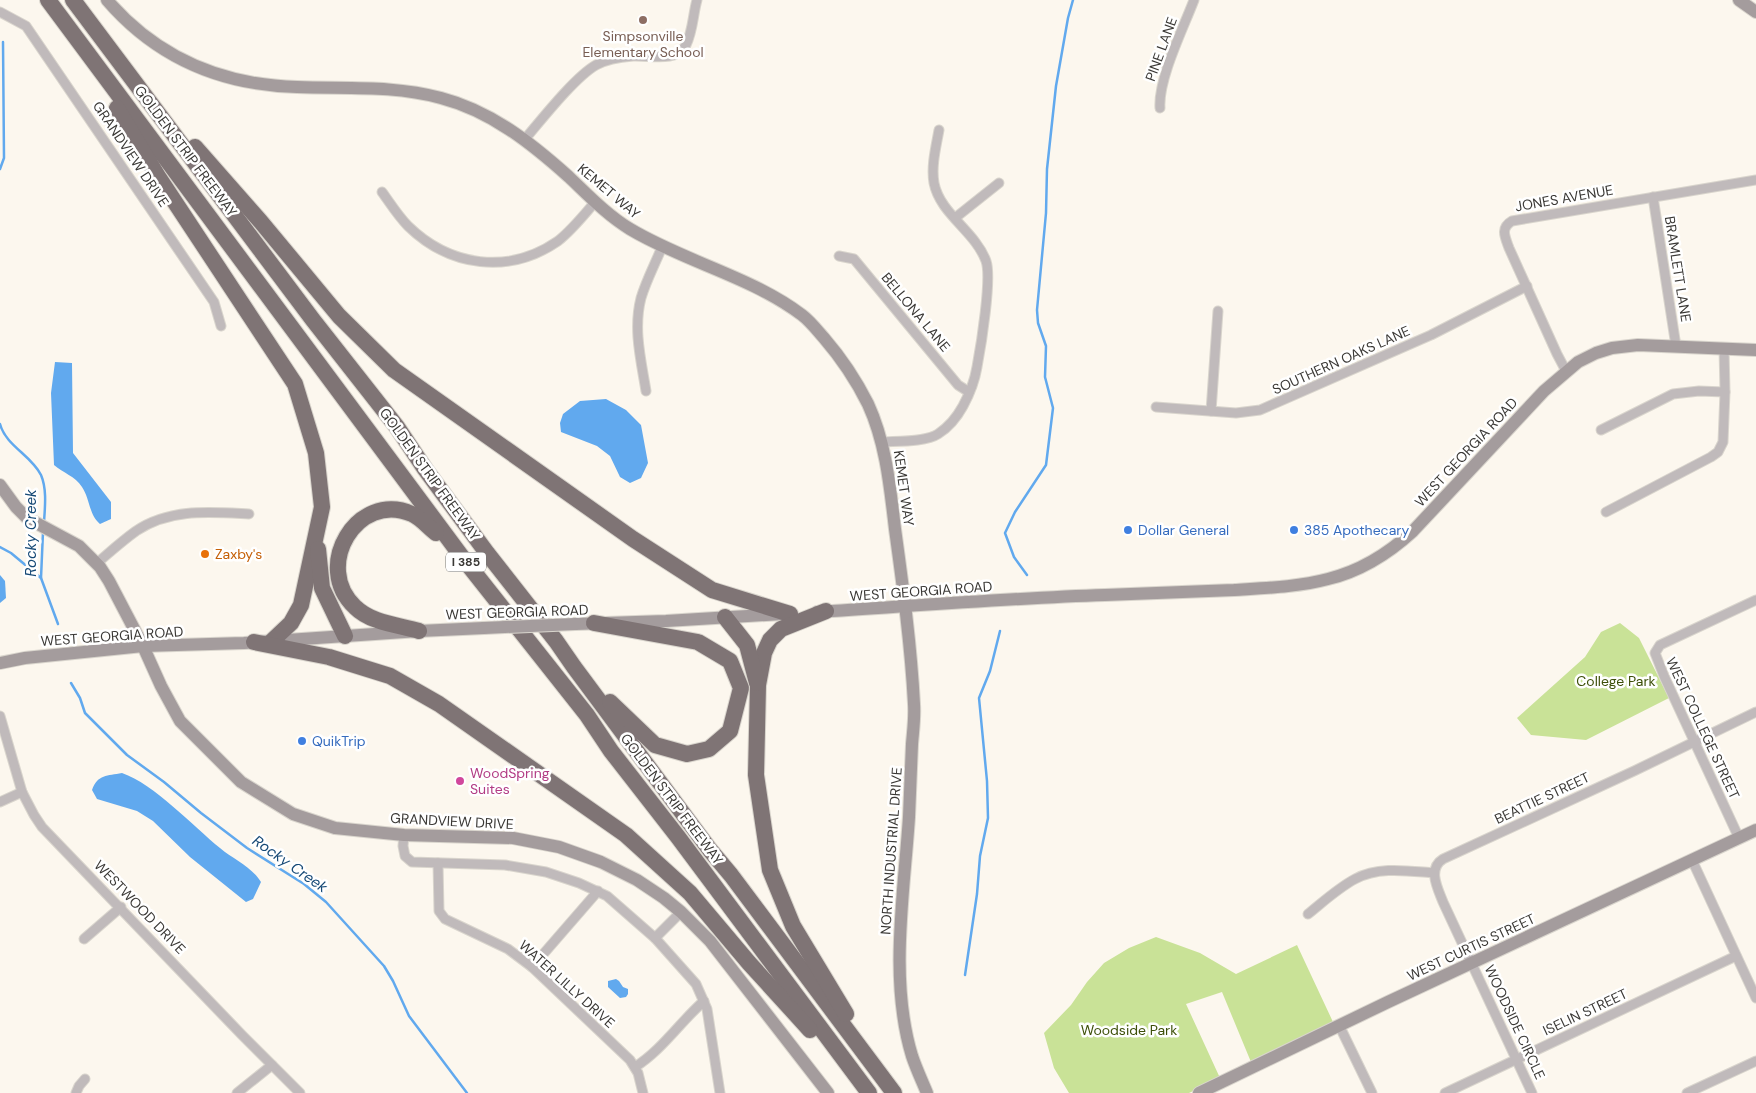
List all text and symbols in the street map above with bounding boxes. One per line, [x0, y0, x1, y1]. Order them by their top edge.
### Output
marker: Simpsonville Elementary School [637, 14, 649, 26]
street label: PINE LANE [1141, 14, 1181, 84]
place label: Simpsonville Elementary School [582, 27, 704, 61]
street label: GOLDEN STRIP FREEWAY [131, 82, 241, 220]
street label: GRANDVIEW DRIVE [89, 98, 173, 210]
street label: KEMET WAY [574, 160, 644, 222]
street label: JONES AVENUE [1514, 181, 1615, 215]
street label: BRAMLETT LANE [1661, 215, 1695, 323]
street label: BELLONA LANE [878, 269, 954, 355]
street label: SOUTHERN OAKS LANE [1269, 321, 1413, 398]
street label: WEST GEORGIA ROAD [1411, 394, 1521, 510]
street label: GOLDEN STRIP FREEWAY [376, 404, 484, 544]
street label: KEMET WAY [890, 449, 918, 527]
water label: Rocky Creek [21, 489, 41, 577]
place label: Dollar General [1138, 521, 1229, 539]
place label: 385 Apothecary [1304, 521, 1409, 539]
marker: Dollar General [1122, 524, 1134, 536]
marker: 385 Apothecary [1288, 524, 1300, 536]
place label: Zaxby's [215, 545, 262, 563]
marker: Zaxby's [199, 548, 211, 560]
road number: I 385 [446, 552, 486, 572]
street label: WEST GEORGIA ROAD [849, 577, 993, 605]
street label: WEST GEORGIA ROAD [445, 601, 589, 623]
street label: WEST GEORGIA ROAD [40, 622, 184, 650]
street label: WEST COLLEGE STREET [1662, 654, 1744, 802]
park label: College Park [1576, 672, 1656, 690]
street label: GOLDEN STRIP FREEWAY [617, 730, 727, 868]
place label: QuikTrip [312, 732, 366, 750]
marker: QuikTrip [296, 735, 308, 747]
place label: WoodSpring Suites [470, 764, 550, 798]
street label: NORTH INDUSTRIAL DRIVE [876, 767, 906, 935]
street label: BEATTIE STREET [1492, 768, 1593, 828]
marker: WoodSpring Suites [454, 775, 466, 787]
street label: GRANDVIEW DRIVE [390, 809, 514, 833]
water label: Rocky Creek [248, 831, 332, 897]
street label: WESTWOOD DRIVE [90, 856, 190, 958]
street label: WEST CURTIS STREET [1404, 909, 1538, 985]
street label: WATER LILLY DRIVE [515, 936, 619, 1032]
street label: WOODSIDE CIRCLE [1481, 962, 1549, 1082]
street label: ISELIN STREET [1540, 985, 1630, 1039]
park label: Woodside Park [1081, 1021, 1177, 1039]

